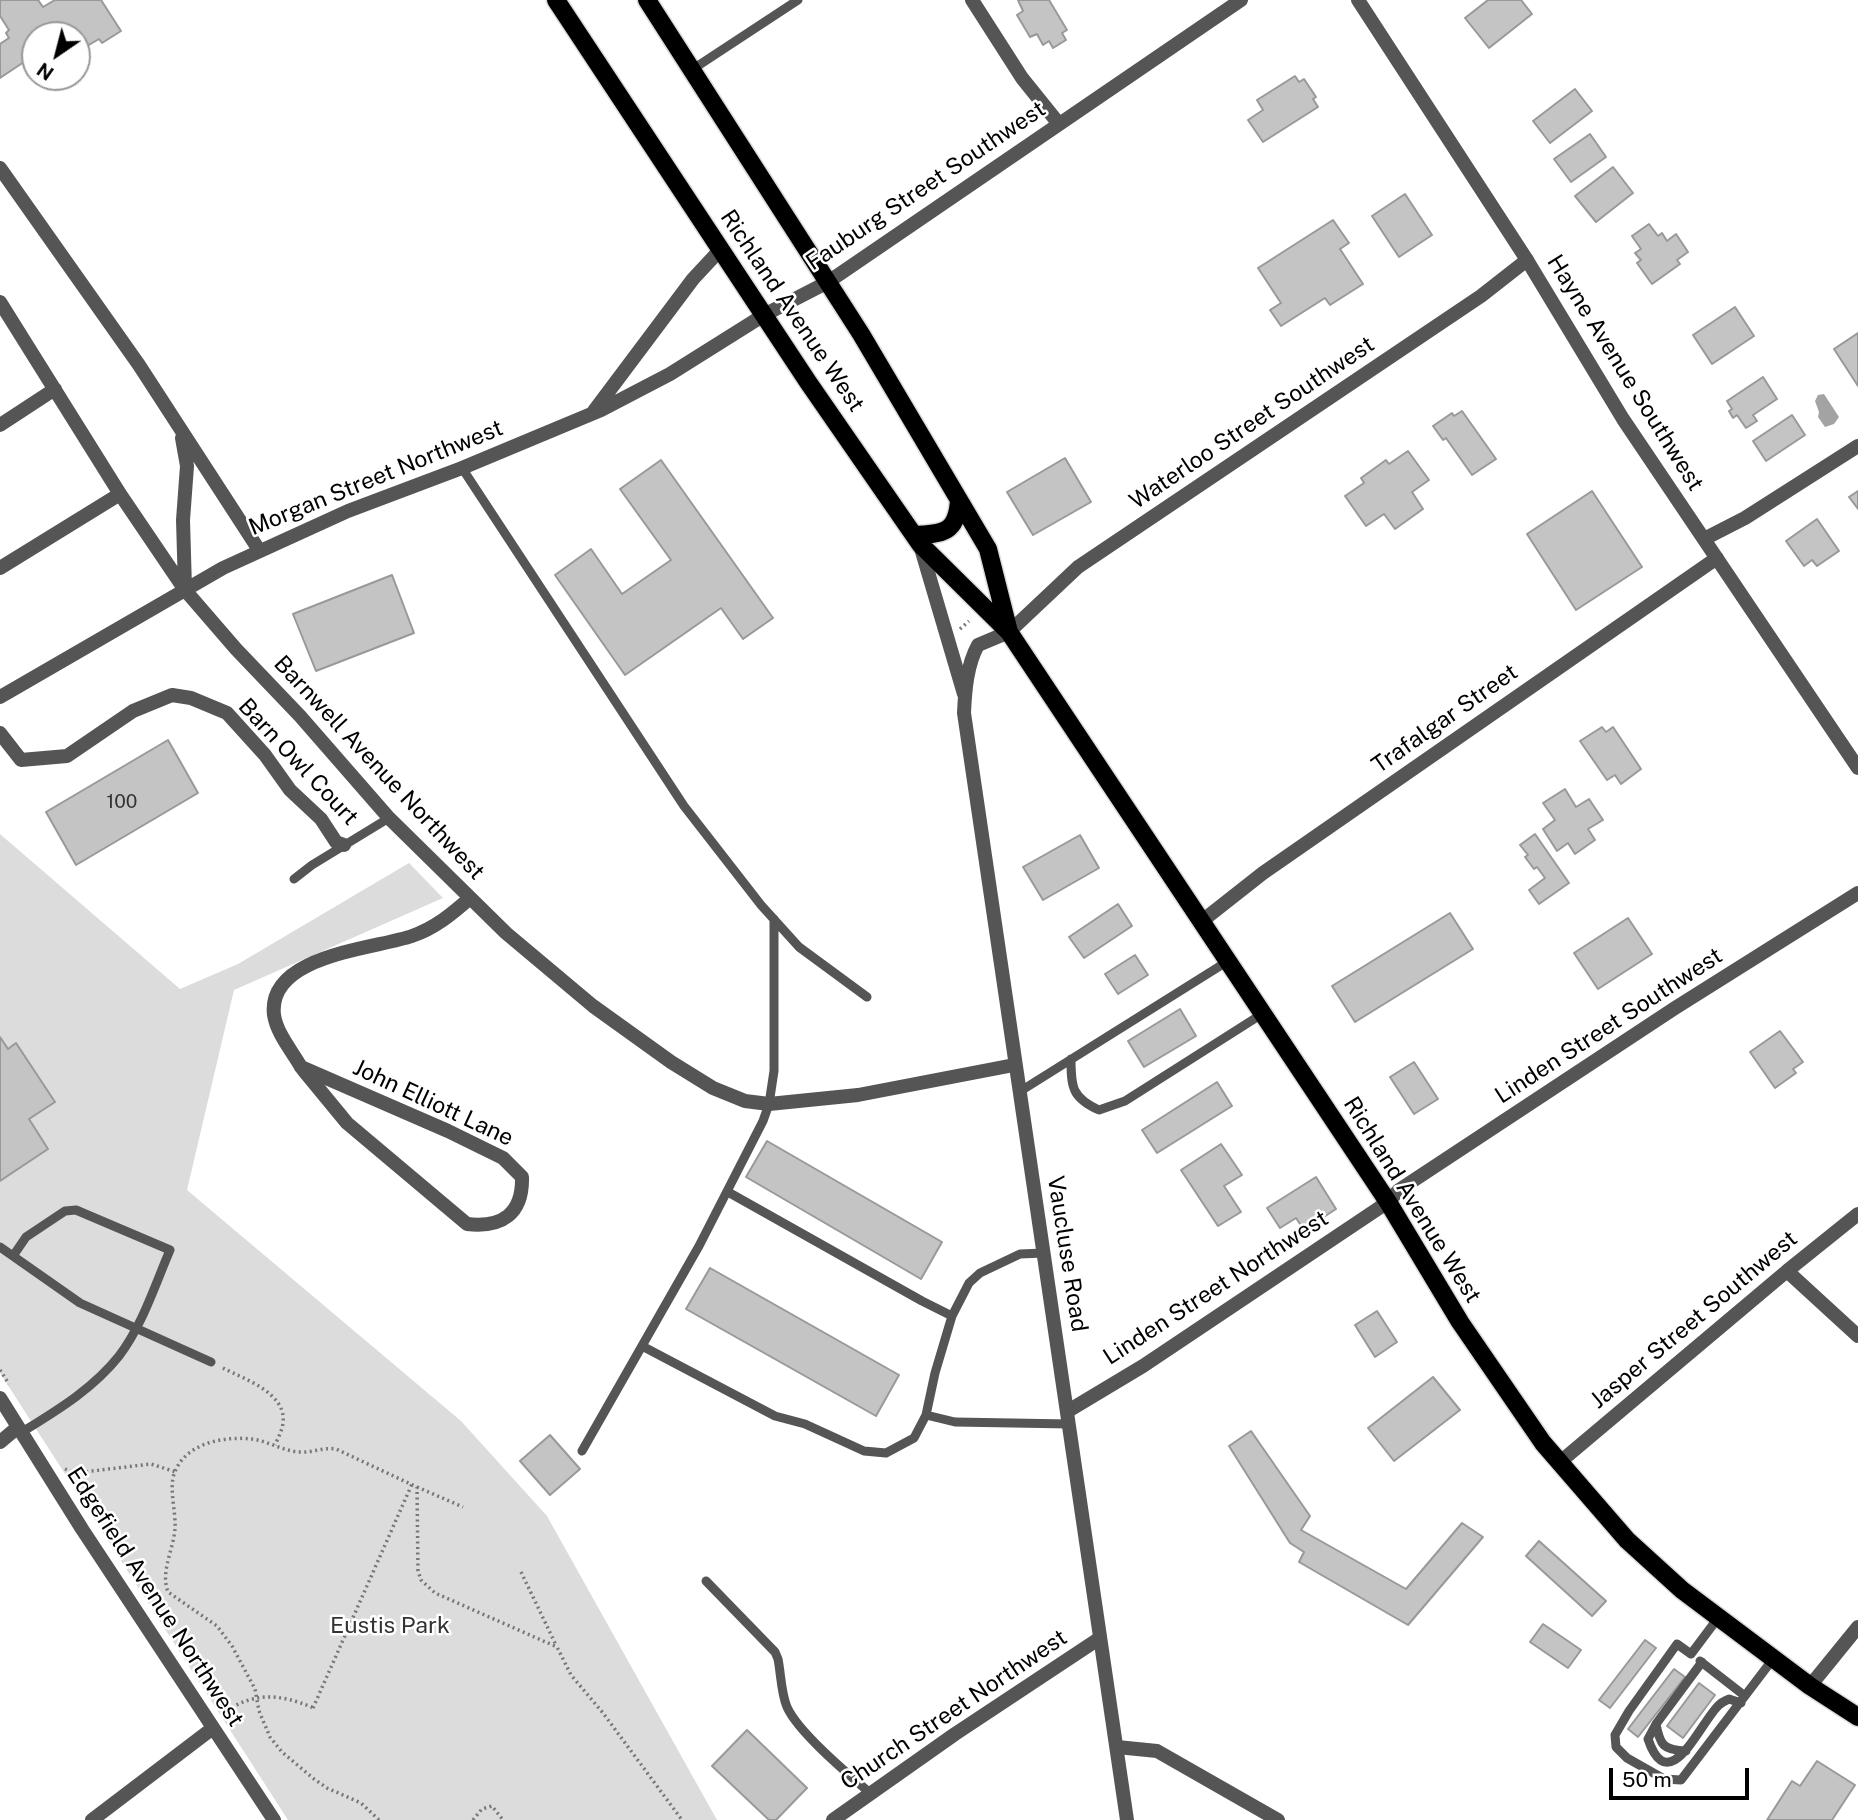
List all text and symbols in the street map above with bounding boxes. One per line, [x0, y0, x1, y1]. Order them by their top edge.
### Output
north arrow [21, 21, 91, 91]
text: N [33, 58, 58, 85]
street label: Fauburg Street Southwest [801, 96, 1051, 276]
street label: Richland Avenue West [714, 205, 870, 417]
street label: Hayne Avenue Southwest [1541, 250, 1709, 496]
street label: Waterloo Street Southwest [1124, 331, 1380, 515]
street label: Morgan Street Northwest [245, 414, 507, 542]
street label: Barnwell Avenue Northwest [268, 650, 490, 886]
street label: Trafalgar Street [1367, 659, 1523, 779]
street label: Barn Owl Court [232, 693, 364, 831]
house number: 100 [107, 791, 137, 813]
street label: Linden Street Southwest [1490, 942, 1728, 1110]
street label: John Elliott Lane [348, 1054, 518, 1152]
street label: Richland Avenue West [1337, 1092, 1487, 1308]
street label: Vaucluse Road [1041, 1174, 1093, 1334]
street label: Linden Street Northwest [1098, 1205, 1334, 1371]
street label: Jasper Street Southwest [1585, 1225, 1803, 1415]
street label: Edgefield Avenue Northwest [61, 1462, 249, 1732]
park label: Eustis Park [330, 1612, 450, 1640]
street label: Church Street Northwest [836, 1624, 1072, 1796]
scale bar [1613, 1754, 1753, 1798]
text: 50 m [1622, 1767, 1672, 1792]

